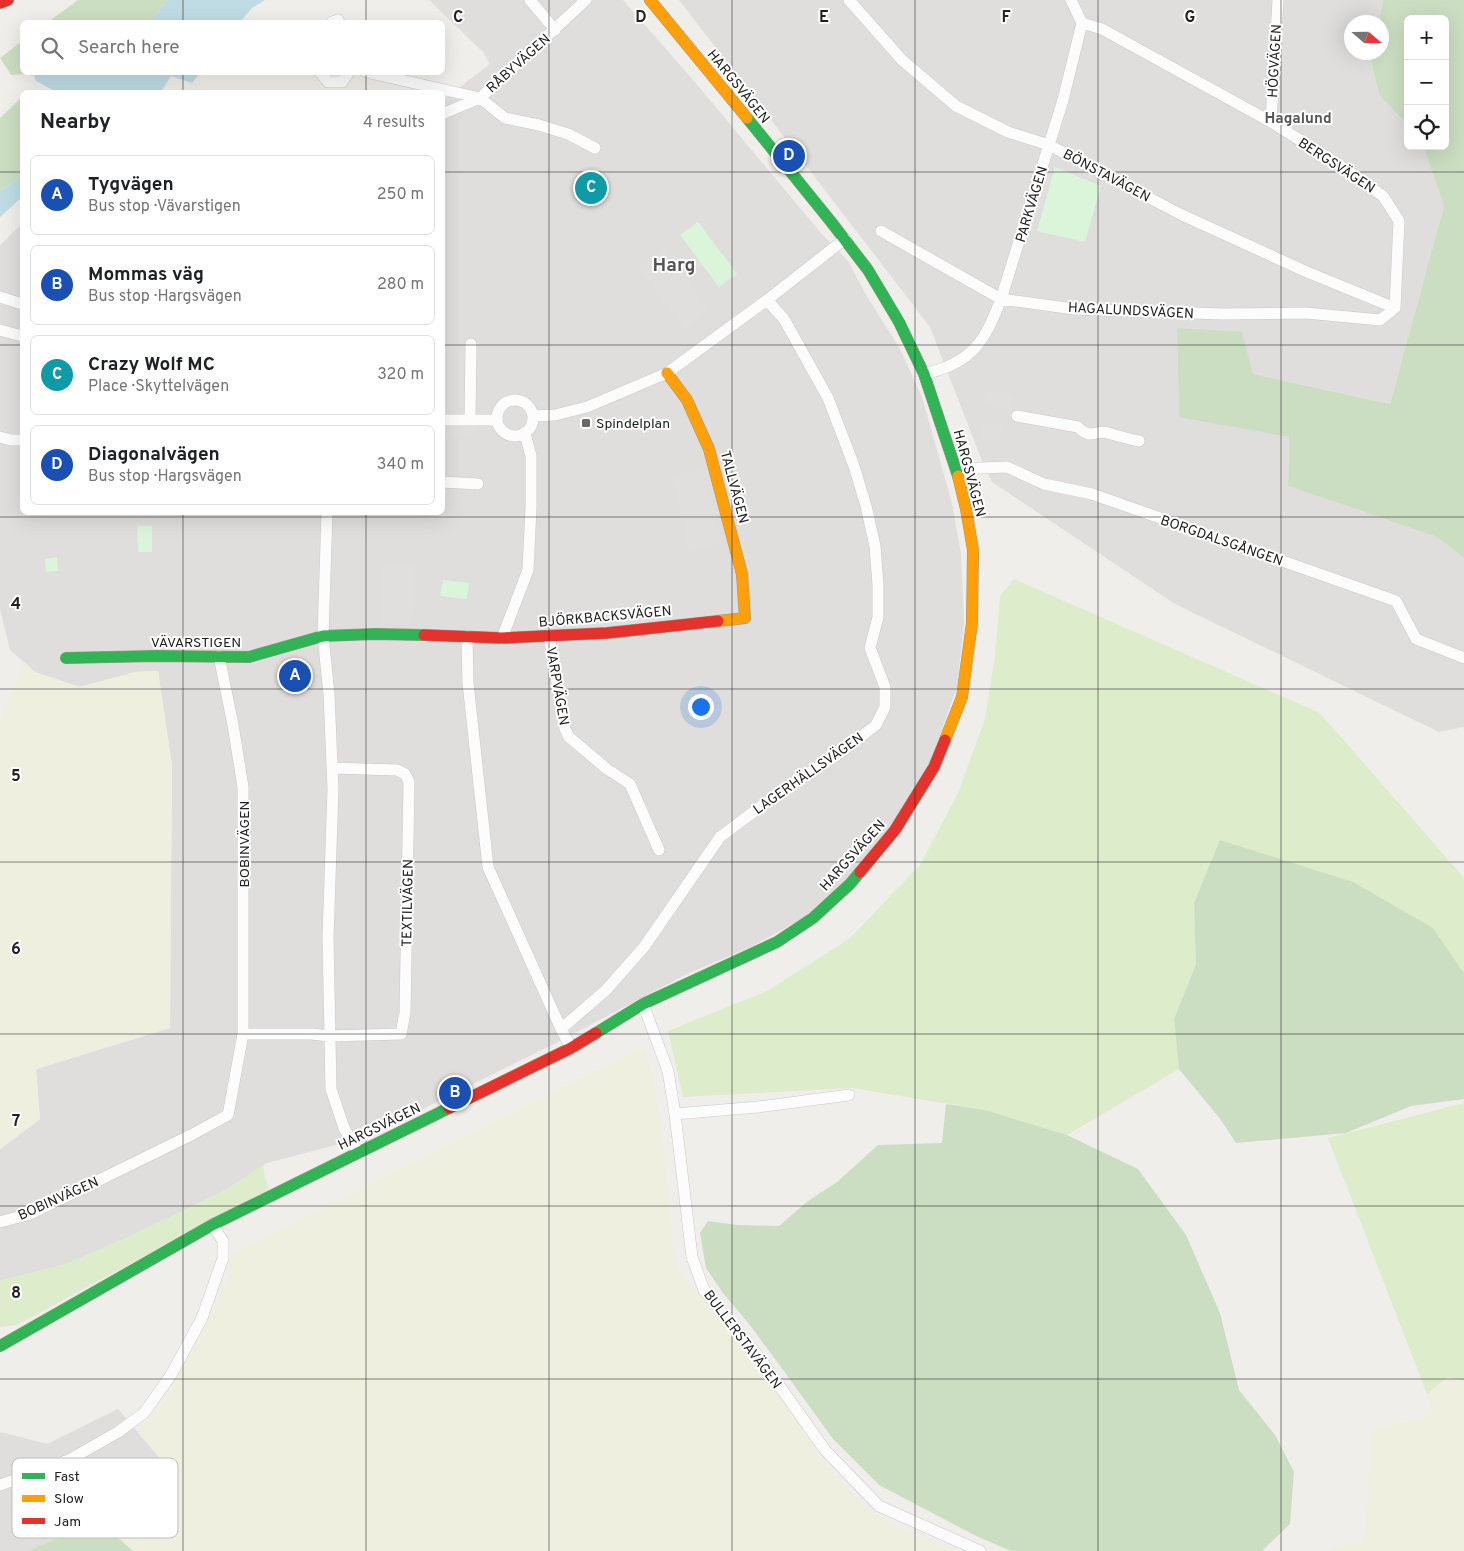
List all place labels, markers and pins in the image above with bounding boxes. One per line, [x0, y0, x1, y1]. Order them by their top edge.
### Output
pin: D [773, 137, 805, 175]
pin: C [575, 169, 607, 207]
place label: Spindelplan [596, 416, 670, 433]
marker: Spindelplan [580, 417, 592, 429]
pin: A [279, 657, 311, 695]
pin: B [439, 1074, 471, 1112]

